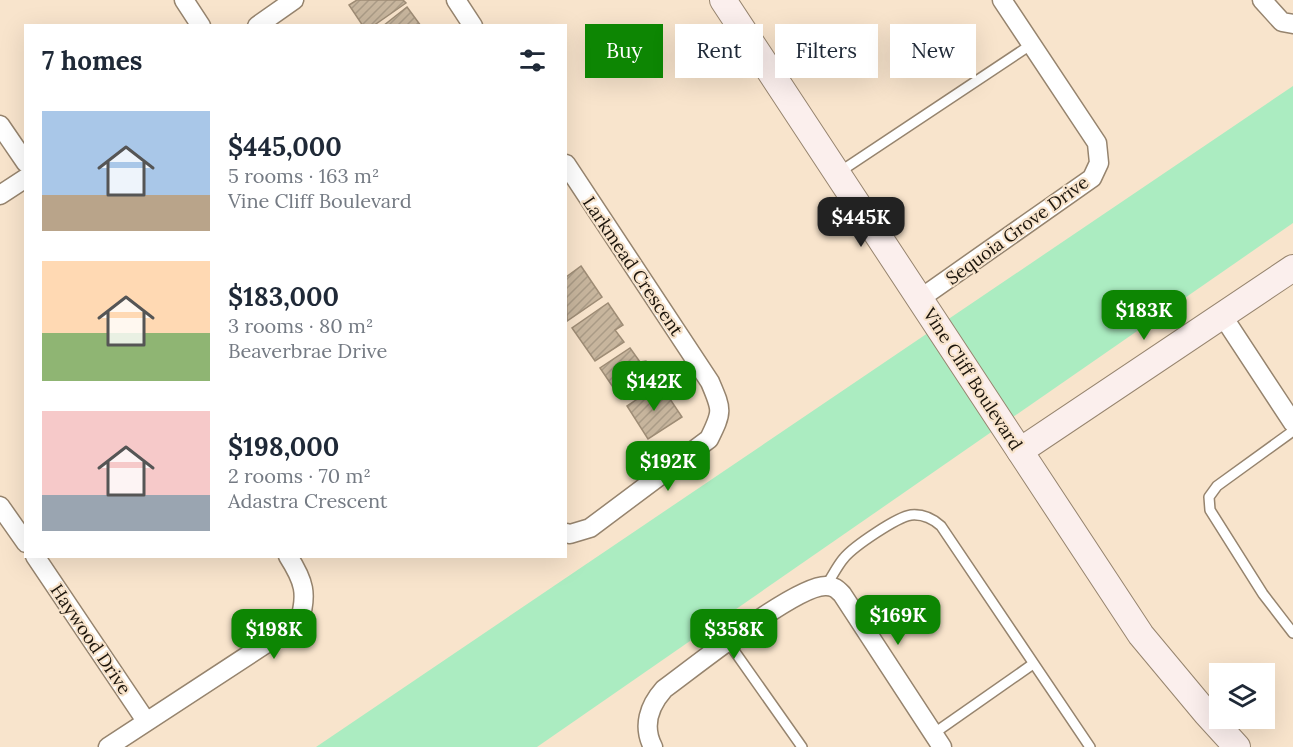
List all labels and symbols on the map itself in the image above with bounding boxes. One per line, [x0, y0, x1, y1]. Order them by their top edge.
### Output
street label: Sequoia Grove Drive [941, 170, 1093, 290]
street label: Larkmead Crescent [578, 192, 688, 340]
pin: $445K [819, 197, 903, 248]
pin: $183K [1102, 290, 1186, 341]
street label: Vine Cliff Boulevard [918, 303, 1028, 455]
pin: $142K [612, 361, 696, 412]
pin: $192K [626, 441, 710, 492]
street label: Haywood Drive [46, 579, 137, 699]
pin: $169K [856, 595, 940, 646]
pin: $198K [232, 609, 316, 660]
pin: $358K [692, 609, 776, 660]

